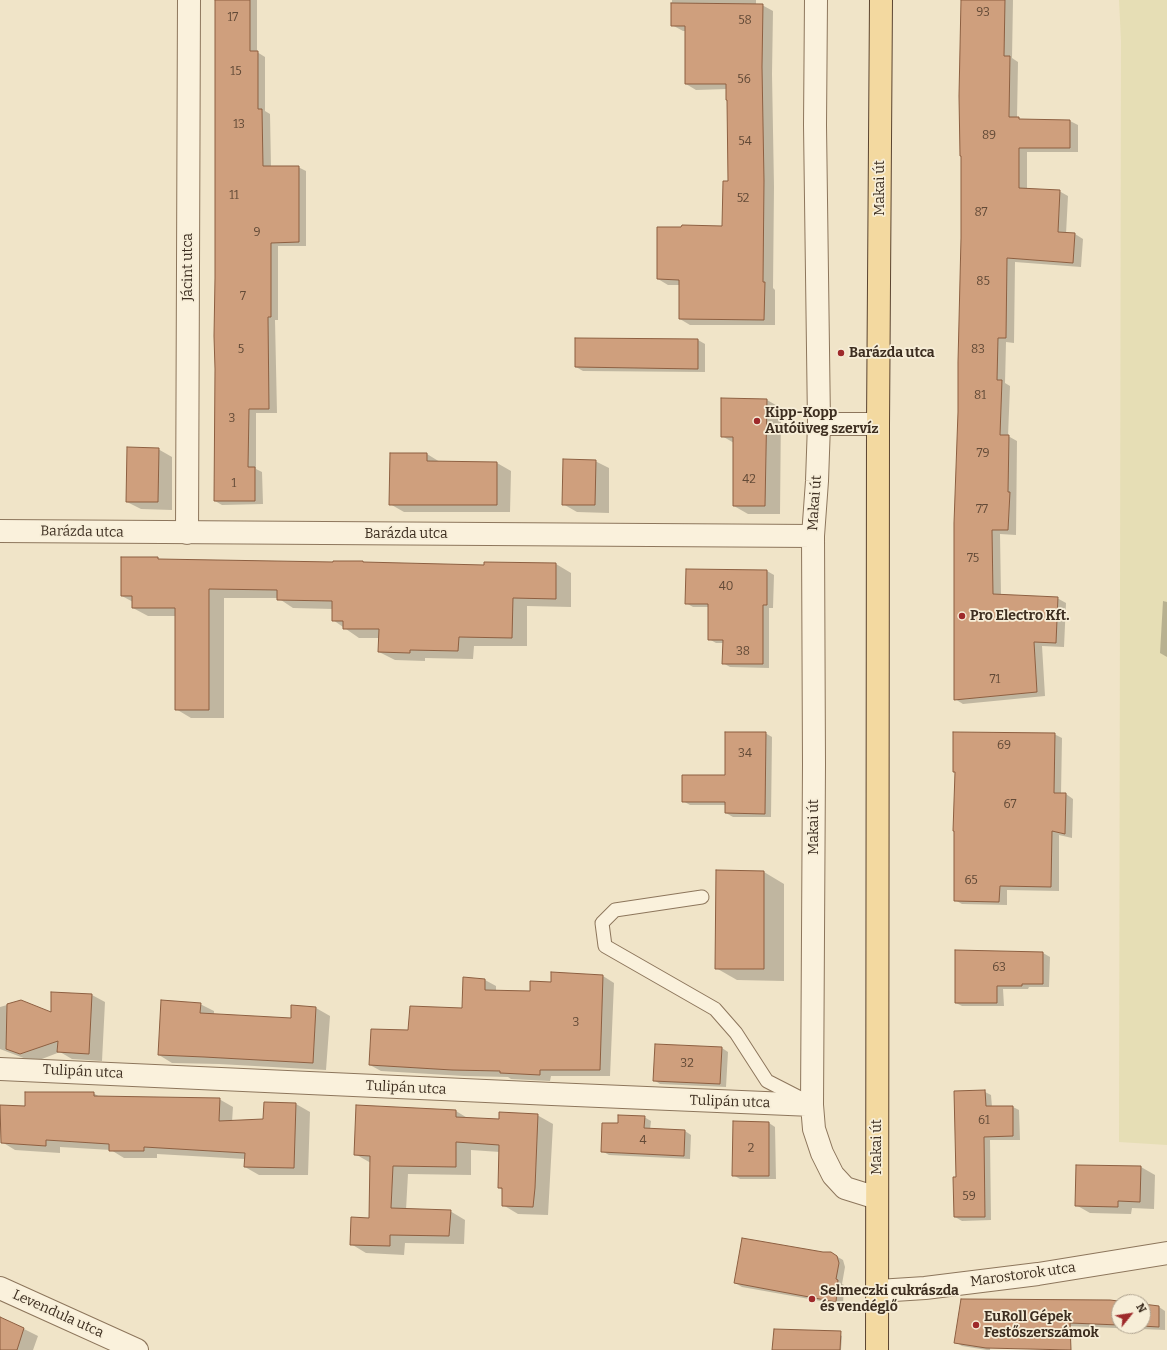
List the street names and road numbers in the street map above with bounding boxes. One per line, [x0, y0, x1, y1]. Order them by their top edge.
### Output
street label: Makai út [872, 160, 888, 216]
street label: Jácint utca [180, 233, 196, 301]
street label: Makai út [805, 475, 825, 531]
street label: Barázda utca [40, 523, 124, 541]
street label: Barázda utca [364, 526, 448, 542]
street label: Makai út [806, 799, 822, 855]
street label: Tulipán utca [42, 1062, 124, 1082]
street label: Tulipán utca [365, 1078, 447, 1098]
street label: Tulipán utca [689, 1092, 771, 1112]
street label: Makai út [869, 1119, 885, 1175]
street label: Marostorok utca [969, 1259, 1077, 1291]
street label: Levendula utca [10, 1286, 106, 1342]

